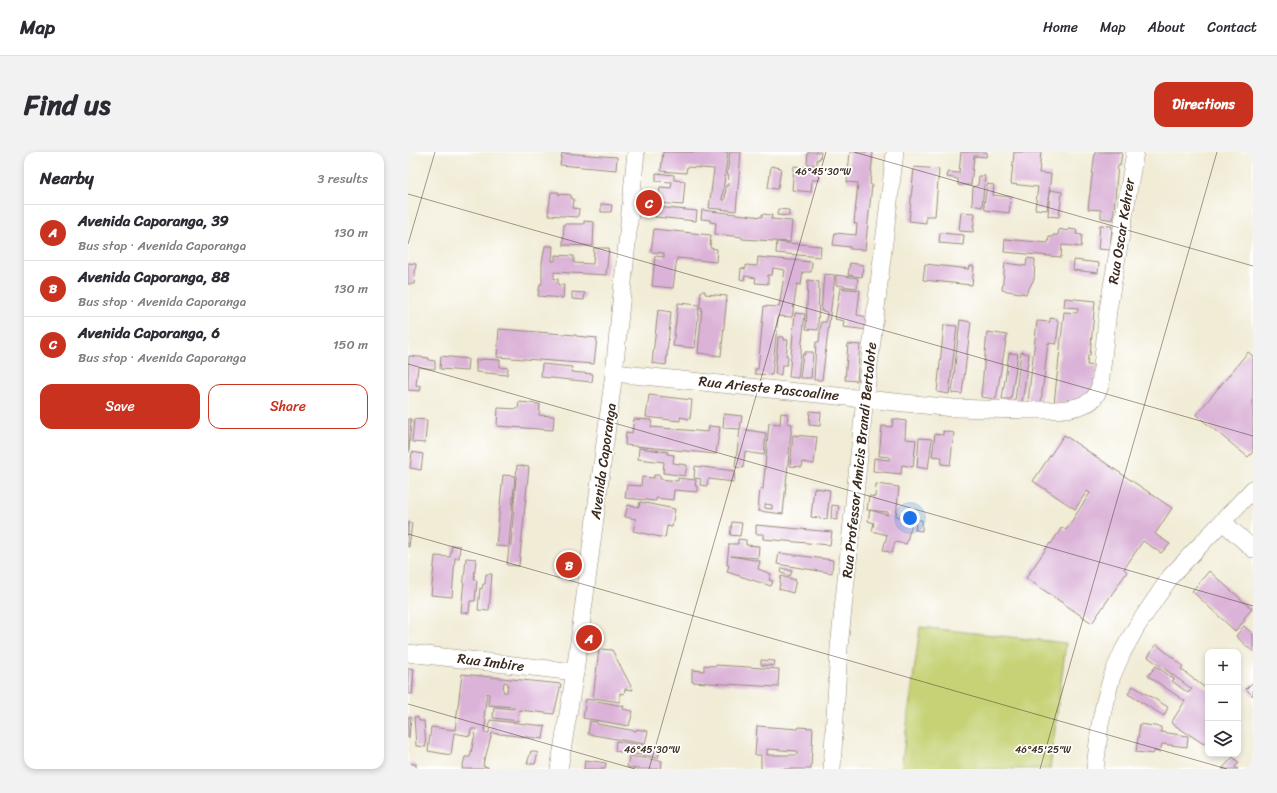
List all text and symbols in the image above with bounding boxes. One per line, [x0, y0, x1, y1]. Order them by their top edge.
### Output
text: Map [20, 11, 55, 44]
text: Home [1043, 15, 1078, 40]
text: Map [1100, 15, 1126, 40]
text: About [1148, 15, 1185, 40]
text: Contact [1207, 15, 1257, 40]
text: Find us [24, 80, 111, 129]
button: Directions [1154, 82, 1253, 127]
text: Nearby [40, 163, 94, 193]
text: 46°45'30"W [795, 163, 851, 181]
text: 3 results [317, 167, 368, 190]
street label: Rua Oscar Kehrer [1101, 175, 1142, 286]
pin: C [636, 188, 662, 218]
text: Avenida Caporanga, 39 [78, 208, 229, 234]
text: A [49, 221, 57, 244]
text: 130 m [334, 221, 368, 244]
text: Bus stop · Avenida Caporanga [78, 234, 246, 257]
text: Avenida Caporanga, 88 [78, 264, 229, 290]
text: B [49, 277, 57, 300]
text: 130 m [334, 277, 368, 300]
text: Bus stop · Avenida Caporanga [78, 290, 246, 313]
text: Avenida Caporanga, 6 [78, 320, 220, 346]
text: C [49, 333, 57, 356]
text: 150 m [333, 333, 368, 356]
street label: Rua Professor Amicis Brandi Bertolote [835, 341, 884, 579]
text: Bus stop · Avenida Caporanga [78, 346, 246, 369]
street label: Rua Arieste Pascoaline [697, 369, 841, 408]
button: Save [40, 384, 200, 429]
button: Share [208, 384, 368, 429]
street label: Avenida Caporanga [583, 401, 624, 522]
your location [900, 508, 920, 528]
pin: B [556, 550, 582, 580]
pin: A [576, 623, 602, 653]
street label: Rua Imbire [456, 646, 526, 679]
map controls [1205, 649, 1241, 757]
button: + [1205, 649, 1241, 685]
button: − [1205, 685, 1241, 721]
button: layers [1205, 721, 1241, 757]
text: 46°45'30"W [624, 741, 680, 759]
text: 46°45'25"W [1015, 741, 1071, 759]

